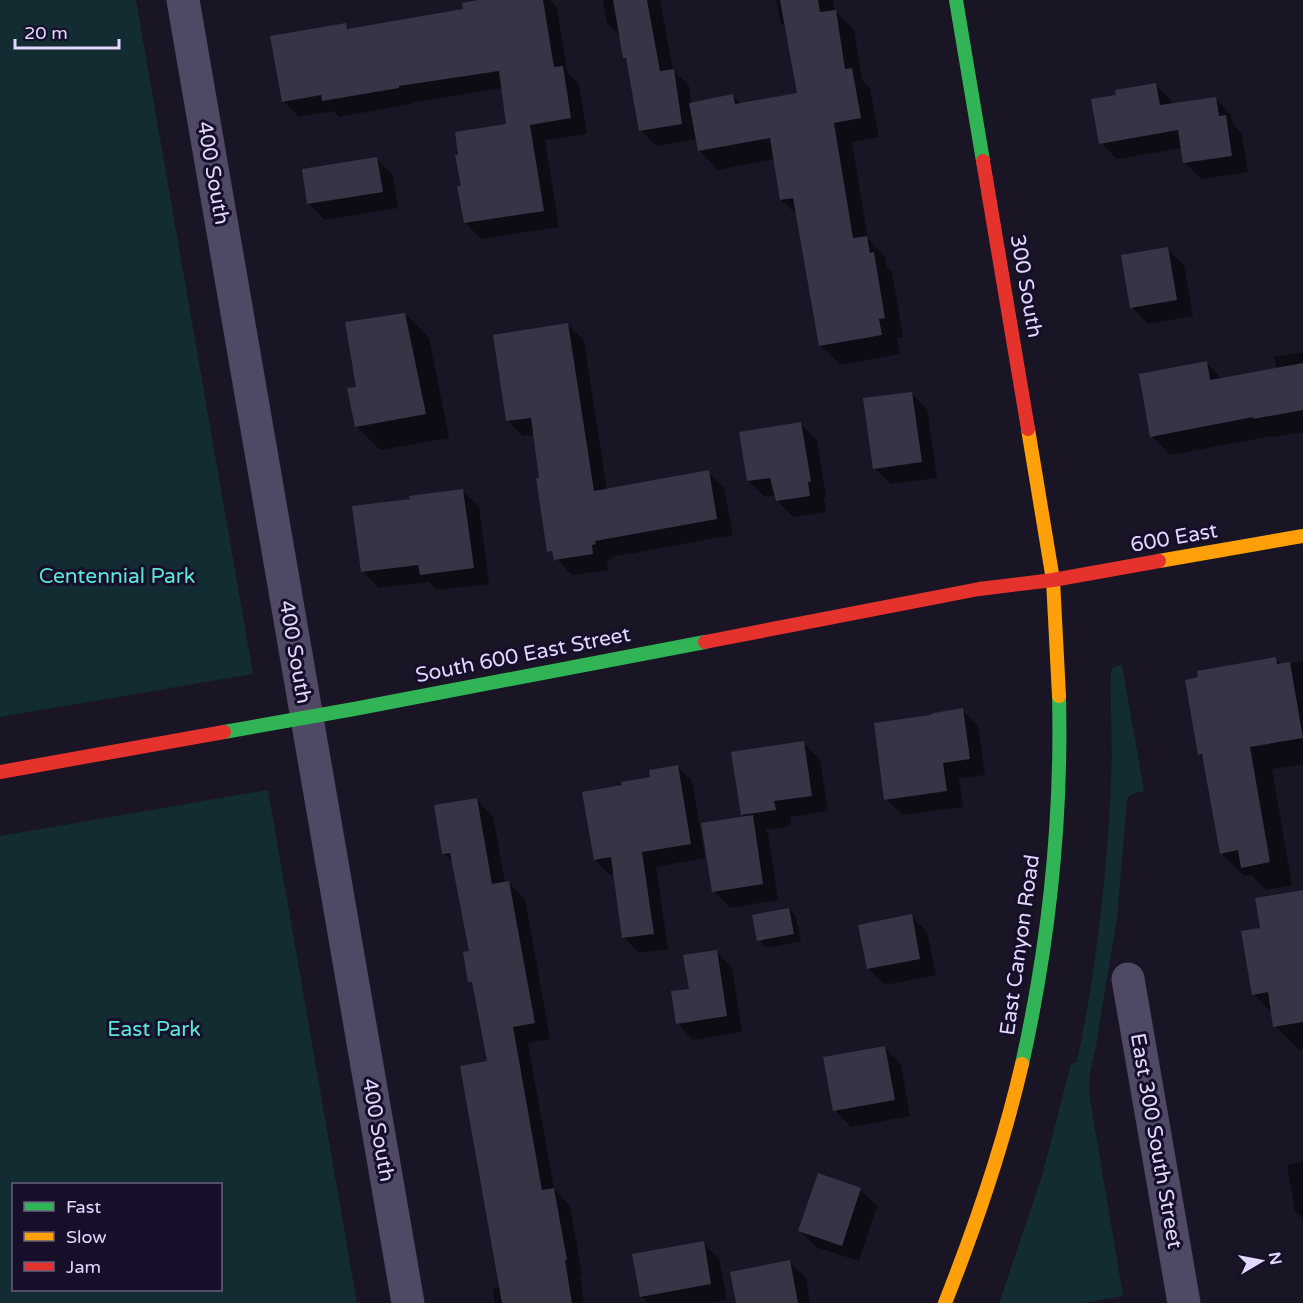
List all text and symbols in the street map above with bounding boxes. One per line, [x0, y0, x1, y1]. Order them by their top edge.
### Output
scale bar [15, 12, 118, 50]
text: 20 m [24, 22, 68, 44]
street label: 400 South [192, 119, 234, 227]
street label: 300 South [1005, 232, 1047, 340]
street label: 600 East [1128, 518, 1220, 558]
park label: Centennial Park [39, 564, 195, 589]
street label: 400 South [274, 598, 316, 706]
street label: South 600 East Street [413, 622, 633, 688]
street label: East Canyon Road [995, 853, 1045, 1037]
park label: East Park [107, 1017, 201, 1042]
street label: East 300 South Street [1125, 1031, 1187, 1251]
street label: 400 South [357, 1076, 399, 1184]
legend [12, 1183, 222, 1291]
text: Fast [66, 1196, 101, 1218]
text: Slow [66, 1226, 107, 1248]
north arrow [1231, 1231, 1291, 1291]
text: N [1264, 1251, 1286, 1267]
text: Jam [66, 1256, 101, 1278]

